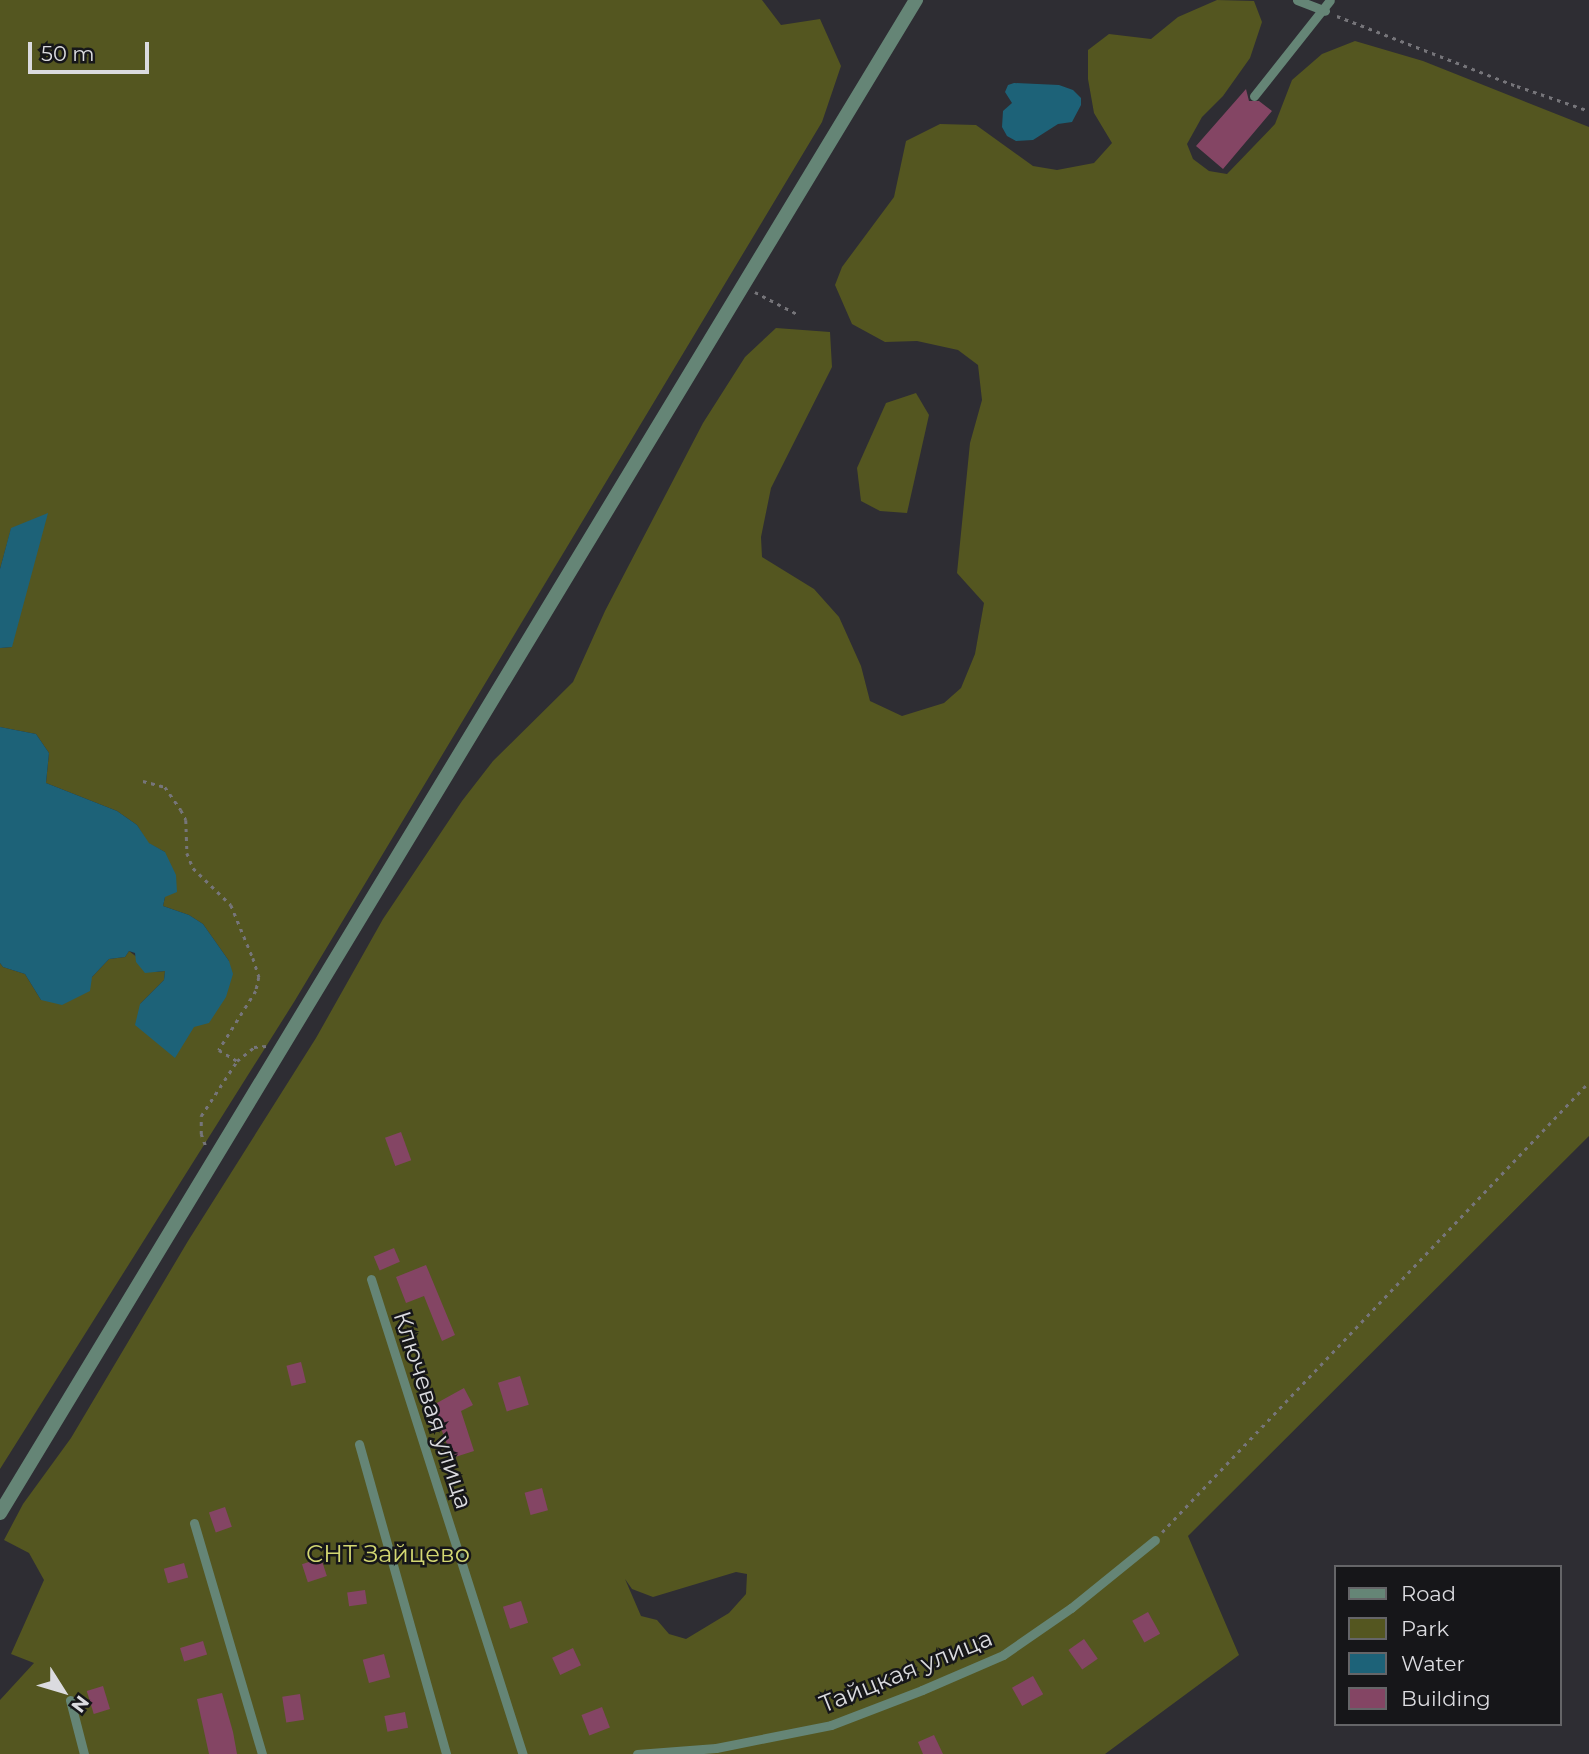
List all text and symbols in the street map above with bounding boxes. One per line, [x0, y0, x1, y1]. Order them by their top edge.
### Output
scale bar [32, 28, 152, 72]
text: 50 m [41, 41, 95, 66]
street label: Ключевая улица [387, 1308, 479, 1512]
park label: СНТ Зайцево [306, 1540, 470, 1568]
legend [1334, 1565, 1561, 1726]
text: Road [1401, 1581, 1456, 1606]
text: Park [1401, 1616, 1449, 1641]
street label: Тайцкая улица [815, 1623, 997, 1719]
text: Water [1401, 1651, 1465, 1676]
north arrow [28, 1656, 98, 1726]
text: Building [1401, 1686, 1491, 1711]
text: N [66, 1691, 94, 1717]

